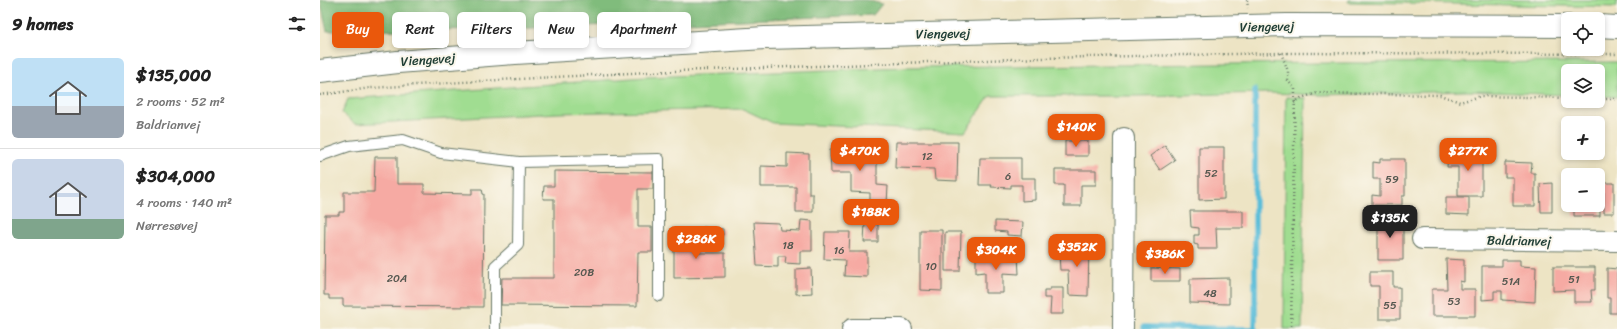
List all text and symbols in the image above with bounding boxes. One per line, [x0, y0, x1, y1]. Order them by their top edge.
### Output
text: 9 homes [12, 9, 73, 39]
chip: Buy [332, 12, 384, 48]
chip: Rent [392, 12, 449, 48]
chip: Filters [457, 12, 526, 48]
chip: New [534, 12, 589, 48]
chip: Apartment [597, 12, 691, 48]
map controls [1561, 12, 1605, 212]
button: locate [1561, 12, 1605, 56]
icon: filters [286, 13, 308, 35]
street label: Viengevej [1239, 15, 1295, 38]
street label: Viengevej [915, 22, 971, 45]
street label: Viengevej [400, 46, 457, 73]
text: $135,000 [136, 60, 211, 90]
button: layers [1561, 64, 1605, 108]
icon: home [44, 74, 92, 122]
text: 2 rooms · 52 m² [136, 90, 225, 113]
text: Baldrianvej [136, 113, 200, 136]
pin: $140K [1048, 114, 1104, 148]
text: $140K [1057, 115, 1095, 138]
button: + [1561, 116, 1605, 160]
pin: $470K [832, 138, 888, 172]
pin: $277K [1440, 138, 1496, 172]
text: $470K [840, 139, 880, 162]
text: $277K [1448, 139, 1488, 162]
house number: 12 [921, 147, 933, 166]
text: $304,000 [136, 161, 215, 191]
house number: 52 [1204, 164, 1218, 183]
house number: 6 [1005, 167, 1011, 186]
button: − [1561, 168, 1605, 212]
house number: 59 [1385, 170, 1399, 189]
icon: home [44, 175, 92, 223]
text: 4 rooms · 140 m² [136, 191, 232, 214]
pin: $188K [843, 199, 899, 233]
text: $188K [852, 200, 890, 223]
pin: $135K [1362, 205, 1418, 239]
text: $135K [1371, 206, 1409, 229]
text: Nørresøvej [136, 214, 198, 237]
pin: $286K [668, 226, 724, 260]
text: $286K [676, 227, 716, 250]
street label: Baldrianvej [1487, 228, 1553, 253]
pin: $352K [1049, 234, 1105, 268]
text: $352K [1057, 235, 1097, 258]
house number: 18 [782, 236, 794, 255]
pin: $304K [968, 237, 1024, 271]
text: $304K [976, 238, 1016, 261]
house number: 16 [834, 241, 844, 260]
pin: $386K [1137, 241, 1193, 275]
text: $386K [1145, 242, 1185, 265]
house number: 10 [925, 257, 937, 276]
house number: 20B [574, 263, 594, 282]
house number: 20A [387, 269, 407, 288]
house number: 51 [1568, 270, 1580, 289]
house number: 51A [1502, 272, 1520, 291]
house number: 48 [1203, 284, 1217, 303]
house number: 53 [1448, 292, 1460, 311]
house number: 55 [1383, 296, 1397, 315]

